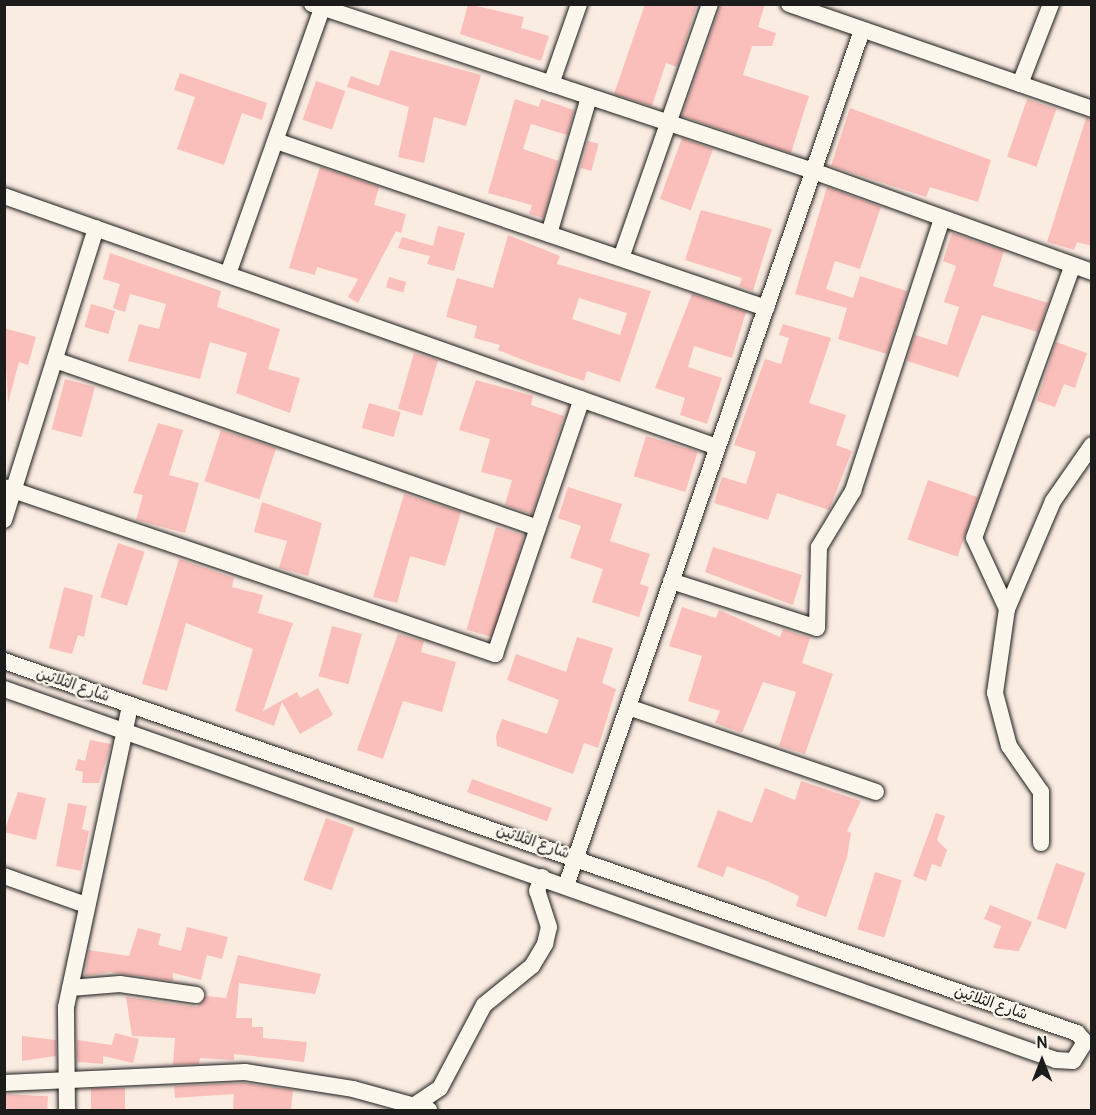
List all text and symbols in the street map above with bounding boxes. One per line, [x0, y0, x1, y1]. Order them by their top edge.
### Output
street label: شارع الثلاثين [34, 664, 112, 706]
street label: شارع الثلاثين [494, 821, 572, 863]
street label: شارع الثلاثين [952, 982, 1030, 1024]
north arrow [1012, 1031, 1072, 1091]
text: N [1037, 1033, 1047, 1053]

